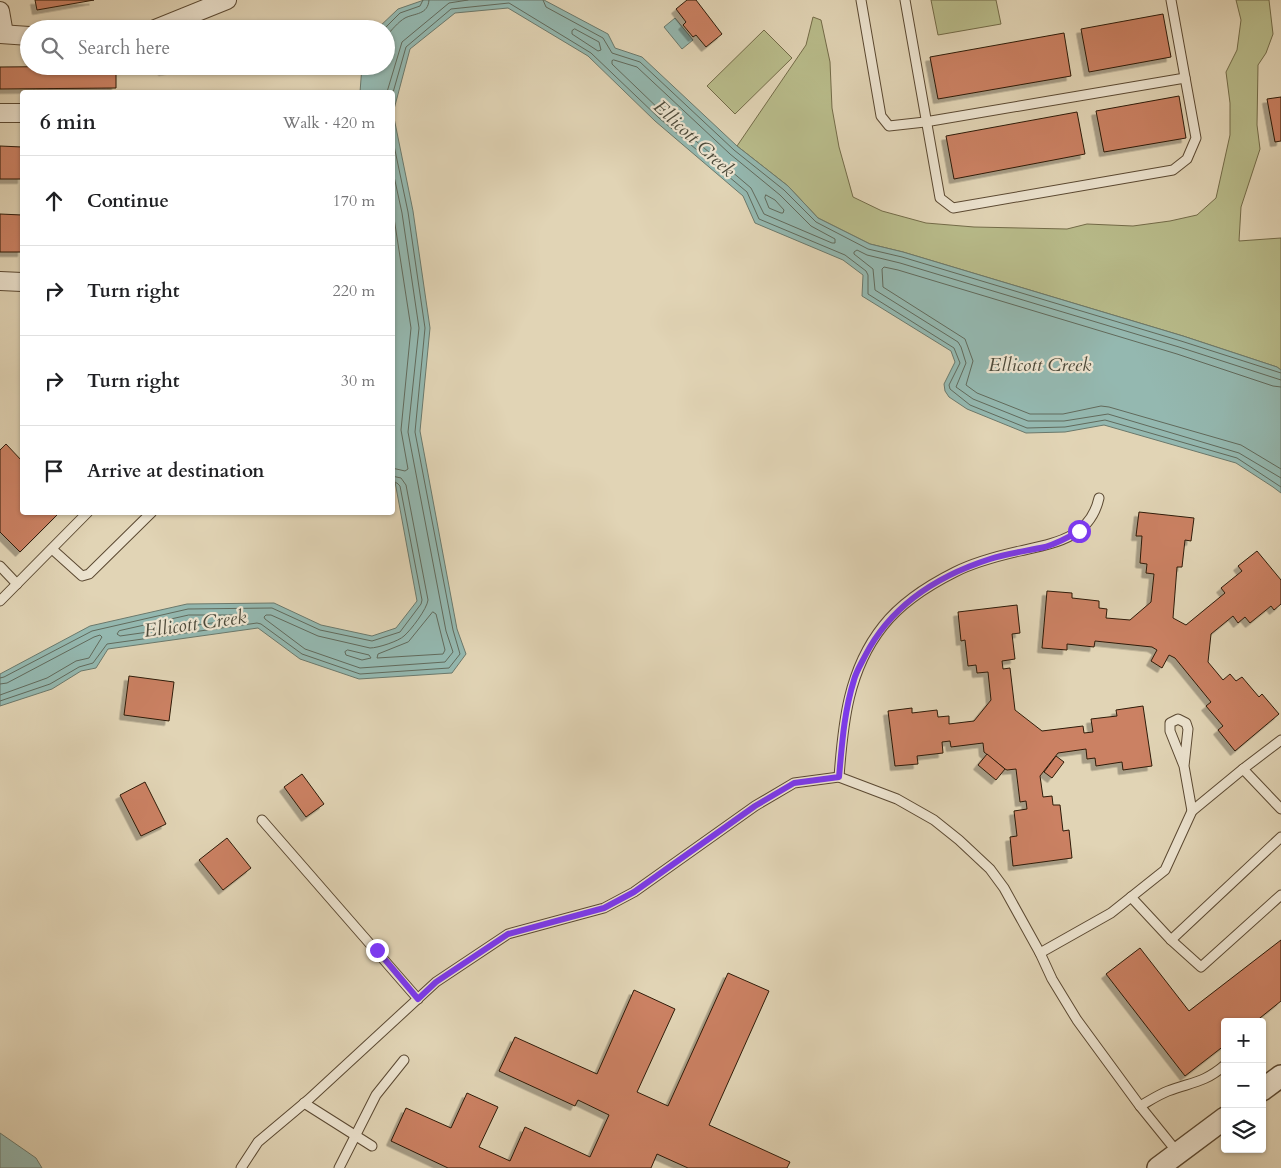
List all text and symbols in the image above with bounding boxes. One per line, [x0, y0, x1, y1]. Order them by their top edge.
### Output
search box [20, 20, 395, 75]
icon: search [38, 34, 66, 62]
text: Search here [78, 35, 170, 61]
water label: Ellicott Creek [648, 94, 741, 184]
text: 6 min [40, 108, 96, 137]
text: Walk · 420 m [283, 112, 375, 134]
icon: ahead [40, 187, 68, 215]
text: Continue [87, 188, 169, 214]
text: 170 m [333, 190, 375, 212]
icon: right [40, 277, 68, 305]
text: Turn right [87, 278, 179, 304]
text: 220 m [333, 280, 375, 302]
water label: Ellicott Creek [989, 352, 1092, 378]
icon: right [40, 367, 68, 395]
text: Turn right [87, 368, 179, 394]
text: 30 m [341, 370, 375, 392]
icon: arrive [40, 457, 68, 485]
text: Arrive at destination [87, 458, 264, 484]
route start [1068, 520, 1091, 543]
water label: Ellicott Creek [142, 604, 249, 644]
route end [366, 939, 389, 962]
map controls [1221, 1018, 1266, 1153]
button: + [1221, 1018, 1266, 1063]
button: − [1221, 1063, 1266, 1108]
button: layers [1221, 1108, 1266, 1153]

